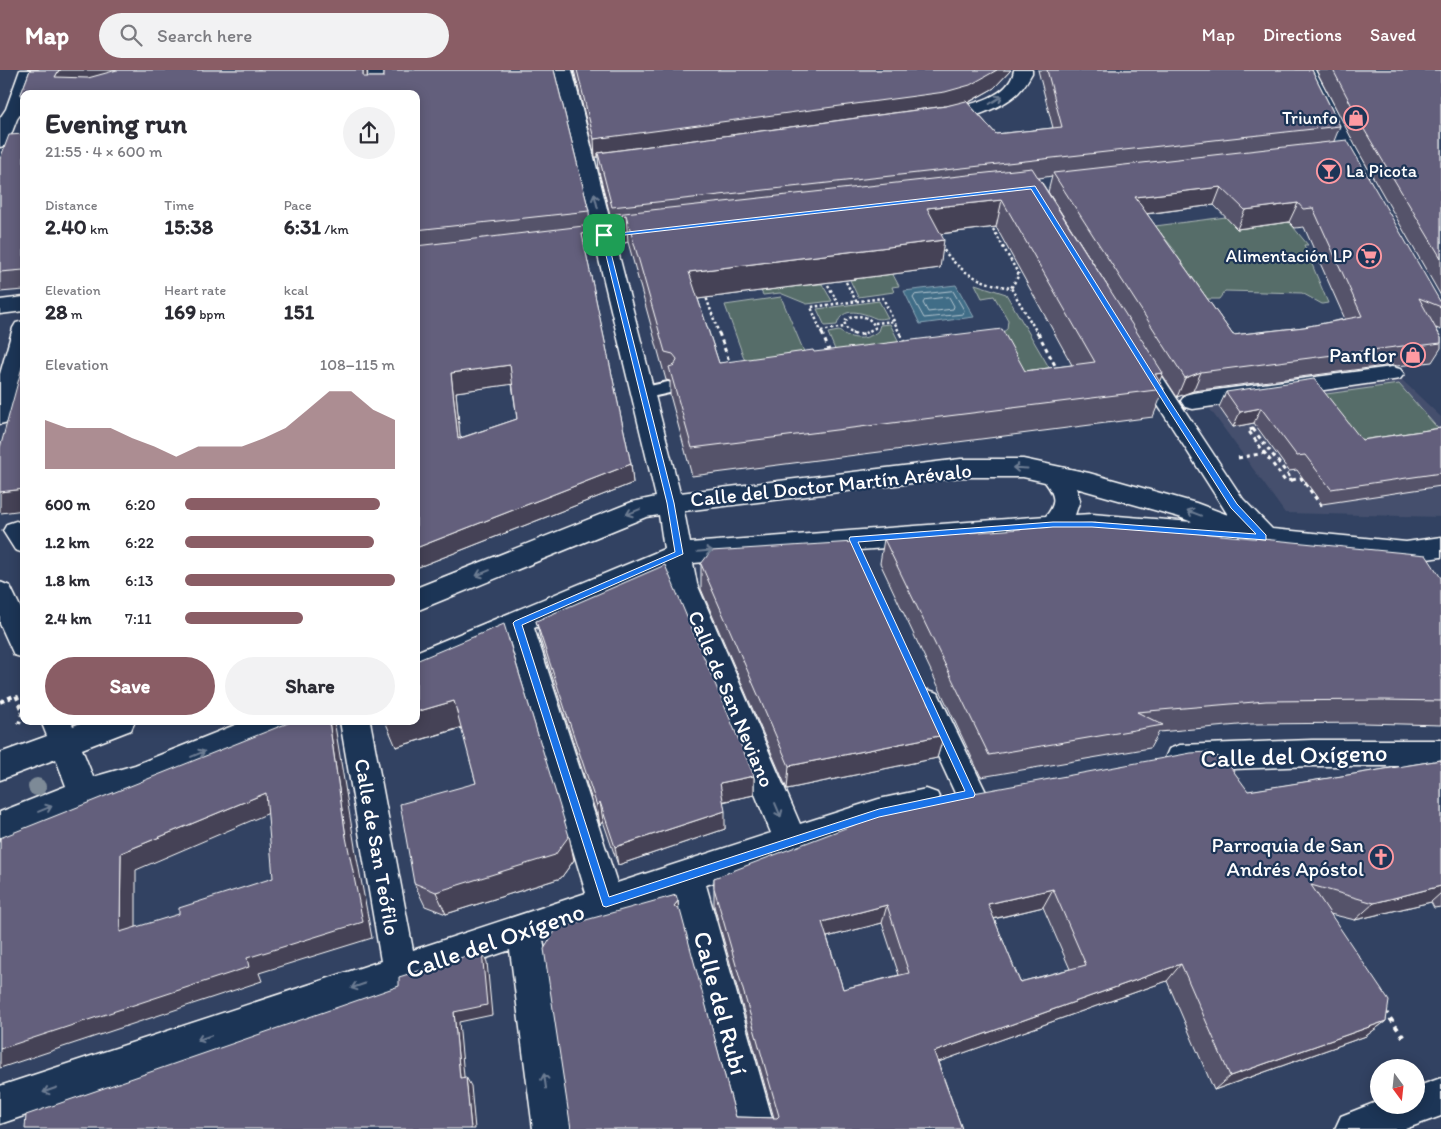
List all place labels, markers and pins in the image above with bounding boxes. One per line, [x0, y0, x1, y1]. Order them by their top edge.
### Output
shop icon: Triunfo [1343, 105, 1369, 131]
place label: Triunfo [1282, 107, 1338, 129]
bar icon: La Picota [1316, 158, 1342, 184]
place label: La Picota [1346, 160, 1418, 182]
pin [583, 214, 625, 256]
supermarket icon: Alimentación LP [1356, 243, 1382, 269]
place label: Alimentación LP [1226, 245, 1352, 267]
place label: Panflor [1329, 342, 1397, 367]
shop icon: Panflor [1400, 342, 1426, 368]
place label: Parroquia de San Andrés Apóstol [1212, 832, 1364, 881]
church icon: Parroquia de San Andrés Apóstol [1368, 844, 1394, 870]

